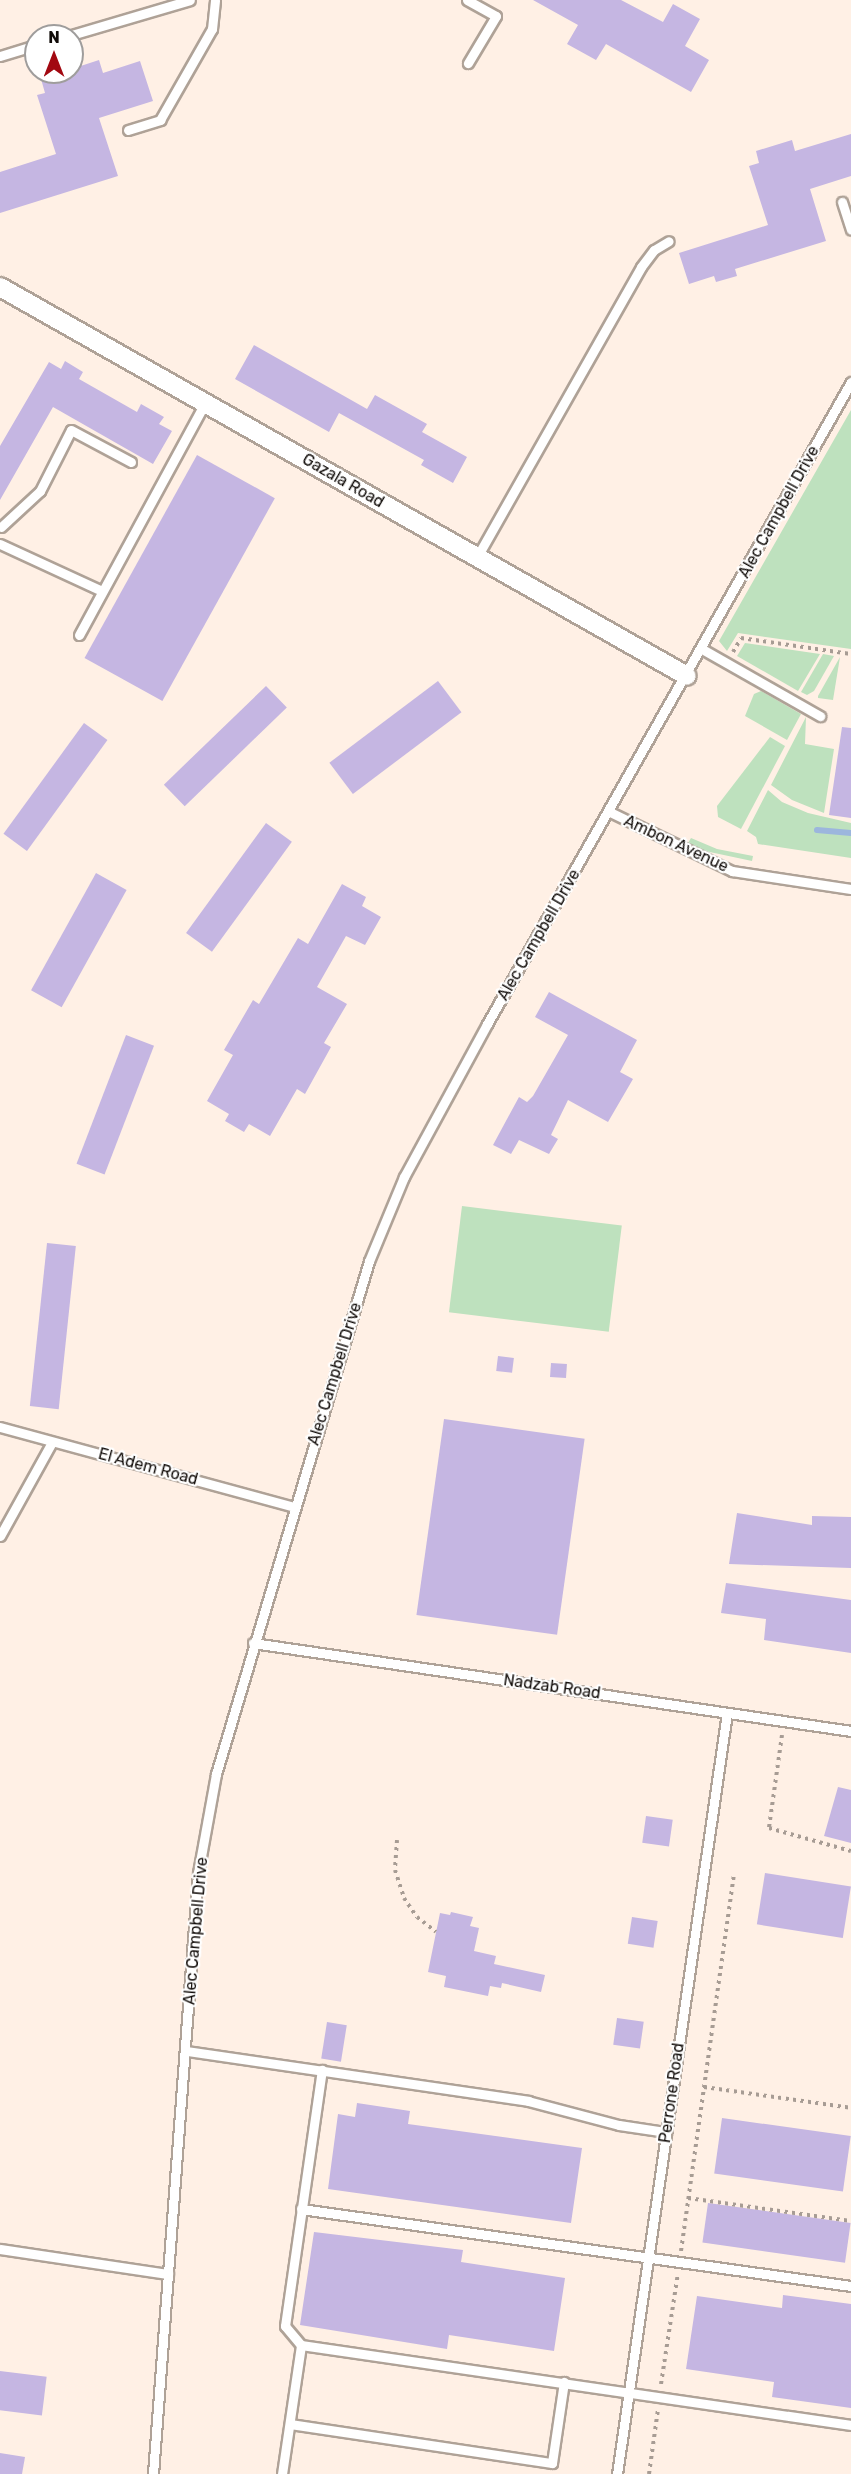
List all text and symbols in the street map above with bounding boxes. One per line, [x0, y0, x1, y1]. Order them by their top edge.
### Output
north arrow [24, 24, 84, 84]
text: N [48, 28, 60, 47]
street label: Alec Campbell Drive [735, 443, 823, 581]
street label: Gazala Road [299, 450, 387, 512]
street label: Ambon Avenue [621, 811, 731, 877]
street label: Alec Campbell Drive [494, 866, 584, 1004]
street label: Alec Campbell Drive [304, 1300, 366, 1448]
street label: El Adem Road [96, 1444, 200, 1490]
street label: Nadzab Road [502, 1671, 602, 1703]
street label: Alec Campbell Drive [180, 1856, 212, 2006]
street label: Perrone Road [655, 2042, 689, 2144]

